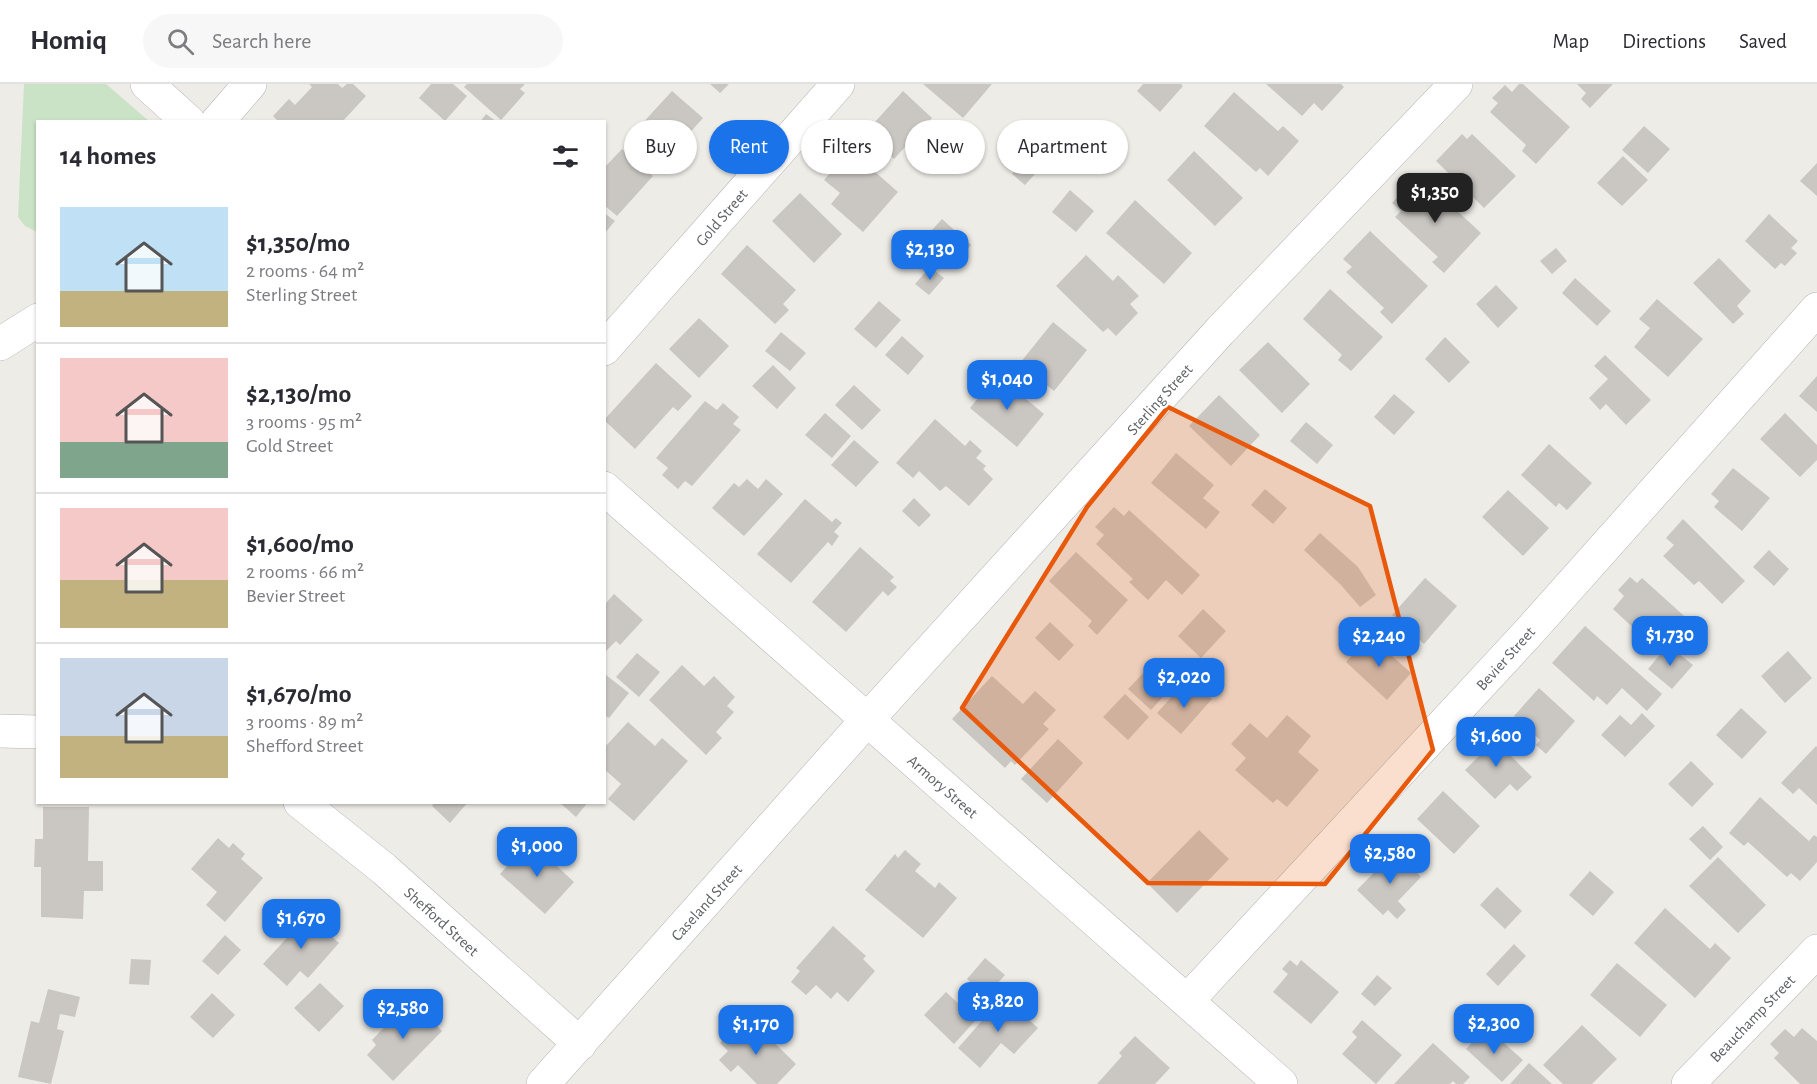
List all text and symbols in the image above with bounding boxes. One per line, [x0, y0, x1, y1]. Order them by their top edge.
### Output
search box [143, 14, 563, 68]
icon: search [164, 25, 197, 58]
text: Homiq [30, 27, 107, 55]
text: Search here [212, 30, 312, 52]
text: Map [1553, 31, 1589, 52]
text: Directions [1622, 31, 1706, 52]
text: Saved [1739, 31, 1787, 52]
chip: Buy [624, 120, 697, 174]
chip: Rent [709, 120, 789, 174]
chip: Filters [801, 120, 893, 174]
chip: New [905, 120, 985, 174]
chip: Apartment [997, 120, 1128, 174]
icon: filters [549, 140, 582, 173]
text: 14 homes [60, 143, 156, 169]
pin: $1,350 [1386, 173, 1484, 224]
text: $1,350 [1411, 182, 1459, 202]
street label: Gold Street [693, 186, 751, 249]
text: $1,350/mo [246, 230, 350, 256]
pin: $2,130 [881, 230, 979, 281]
icon: home [108, 231, 180, 303]
text: $2,130 [905, 239, 955, 259]
text: 2 rooms · 64 m² [246, 261, 364, 281]
text: Sterling Street [246, 285, 357, 305]
pin: $1,040 [958, 360, 1056, 411]
street label: Sterling Street [1124, 361, 1196, 438]
text: $1,040 [981, 369, 1033, 389]
text: $2,130/mo [246, 381, 351, 407]
icon: home [108, 382, 180, 454]
text: 3 rooms · 95 m² [246, 412, 362, 432]
text: Gold Street [246, 436, 333, 456]
text: $1,600/mo [246, 531, 354, 557]
icon: home [108, 532, 180, 604]
text: 2 rooms · 66 m² [246, 562, 364, 582]
text: Bevier Street [246, 586, 345, 606]
pin: $1,730 [1621, 616, 1719, 667]
pin: $2,240 [1330, 617, 1428, 668]
street label: Bevier Street [1473, 624, 1538, 693]
text: $1,730 [1646, 625, 1694, 645]
text: $2,240 [1353, 626, 1405, 646]
pin: $2,020 [1135, 658, 1233, 709]
text: $2,020 [1157, 667, 1211, 687]
text: $1,670/mo [246, 681, 352, 707]
icon: home [108, 682, 180, 754]
text: 3 rooms · 89 m² [246, 712, 363, 732]
pin: $1,600 [1447, 717, 1545, 768]
text: $1,600 [1470, 726, 1522, 746]
text: Shefford Street [246, 736, 363, 756]
street label: Armory Street [904, 752, 981, 822]
pin: $1,000 [488, 827, 586, 878]
pin: $2,580 [1341, 834, 1439, 885]
text: $1,000 [511, 836, 563, 856]
text: $2,580 [1364, 843, 1416, 863]
street label: Caseland Street [668, 861, 745, 944]
street label: Shefford Street [401, 884, 482, 959]
pin: $1,670 [252, 899, 350, 950]
text: $1,670 [276, 908, 326, 928]
street label: Beauchamp Street [1707, 972, 1798, 1065]
pin: $3,820 [949, 982, 1047, 1033]
pin: $2,580 [354, 989, 452, 1040]
text: $3,820 [972, 991, 1024, 1011]
text: $2,580 [377, 998, 429, 1018]
pin: $2,300 [1445, 1004, 1543, 1055]
pin: $1,170 [707, 1005, 805, 1056]
text: $2,300 [1468, 1013, 1520, 1033]
text: $1,170 [732, 1014, 780, 1034]

